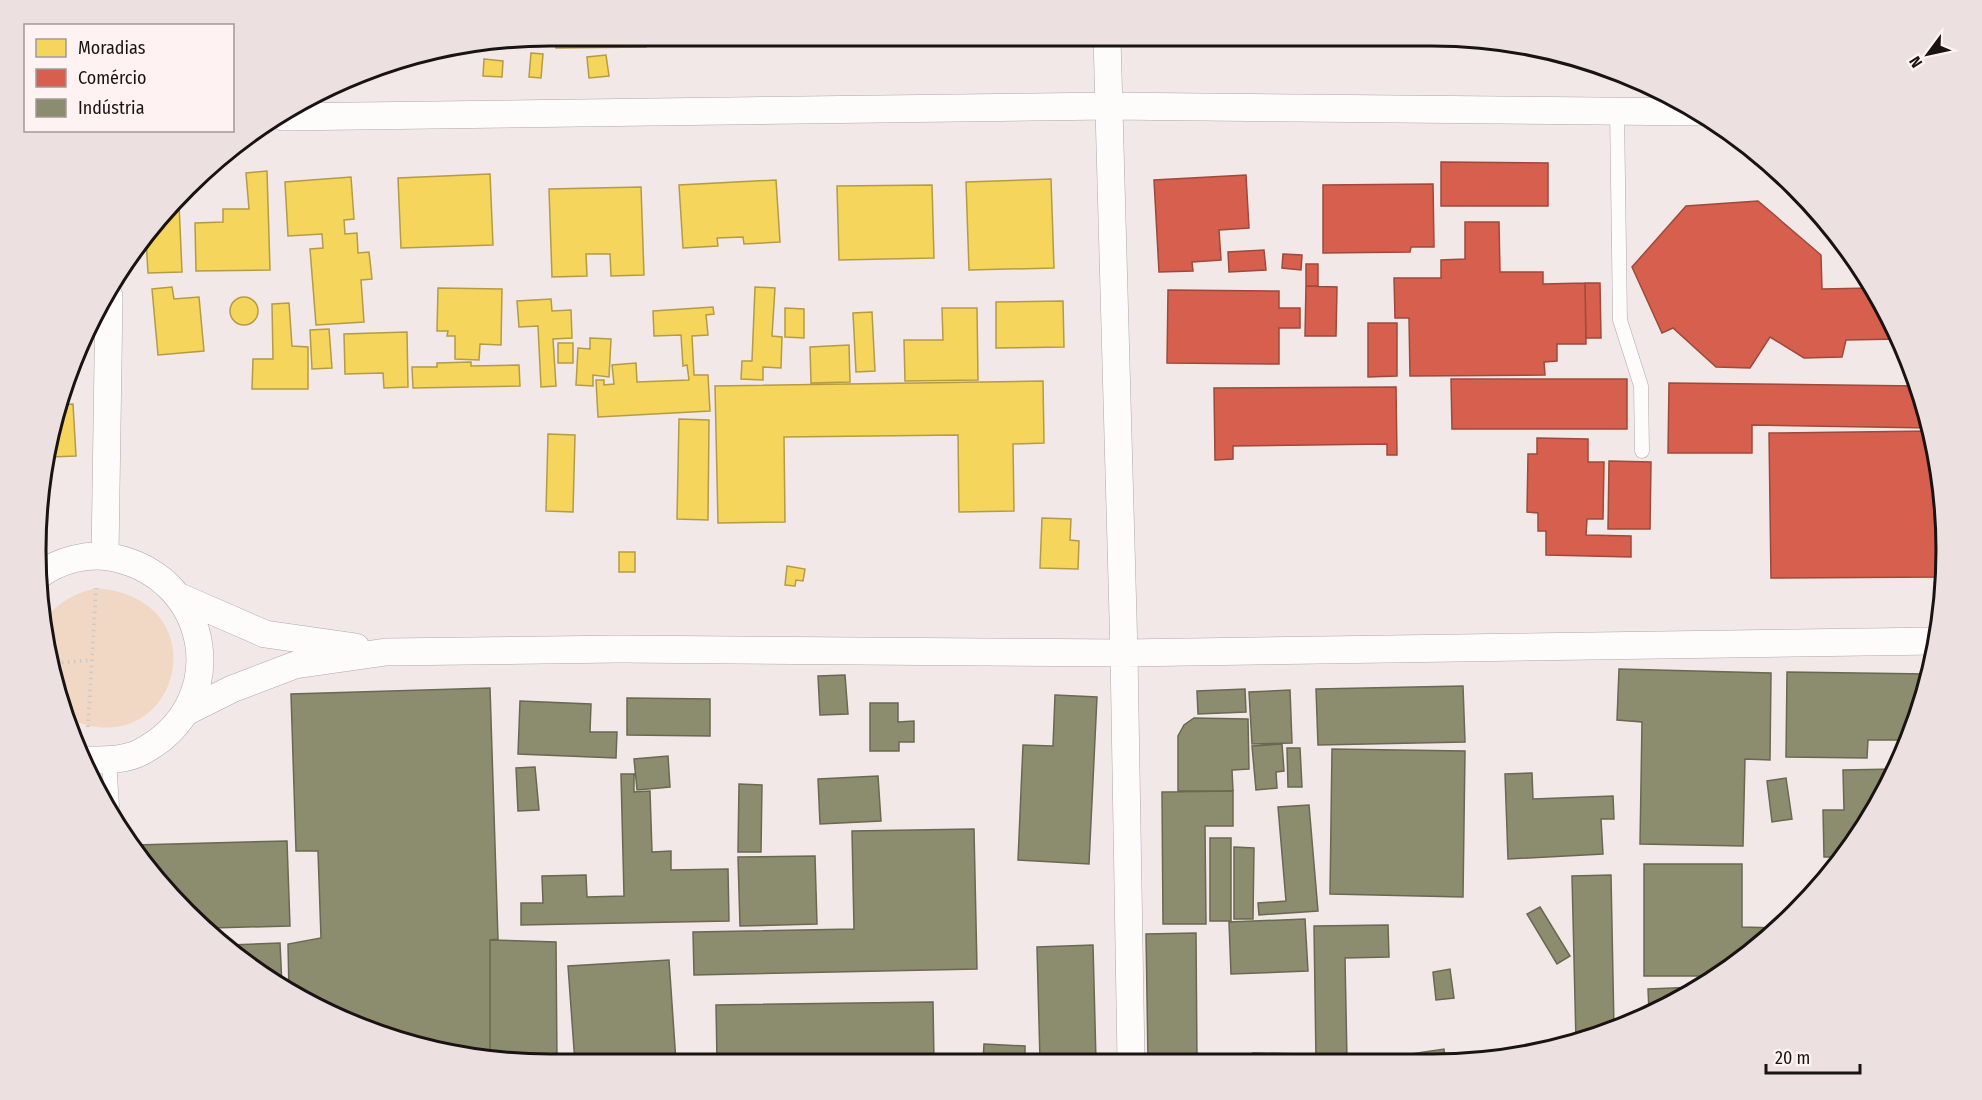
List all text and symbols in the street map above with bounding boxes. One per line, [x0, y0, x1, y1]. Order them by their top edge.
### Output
legend [24, 24, 234, 132]
north arrow [1898, 24, 1958, 84]
text: Moradias [78, 37, 146, 59]
text: N [1905, 53, 1926, 71]
text: Comércio [78, 67, 146, 89]
text: Indústria [78, 97, 145, 119]
scale bar [1766, 1037, 1860, 1075]
text: 20 m [1775, 1047, 1810, 1069]

